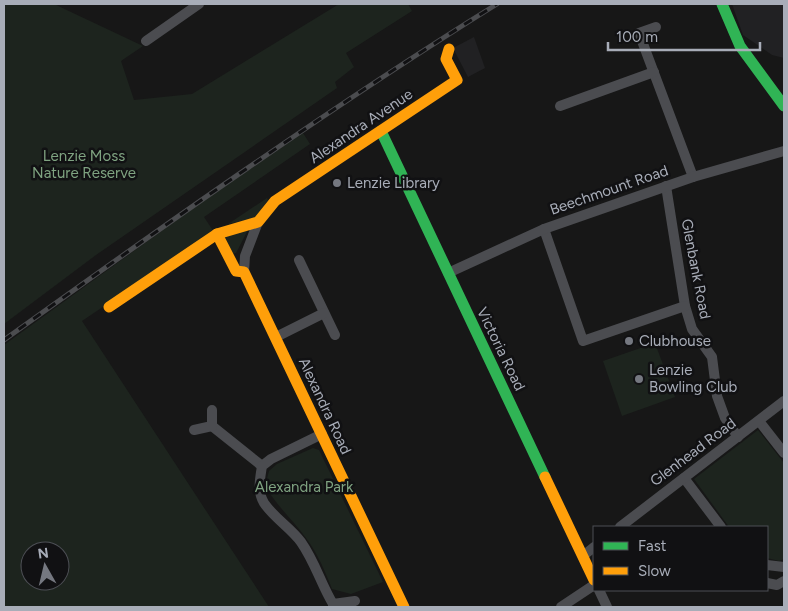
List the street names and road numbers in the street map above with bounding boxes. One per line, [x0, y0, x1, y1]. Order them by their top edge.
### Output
street label: Alexandra Avenue [306, 85, 416, 167]
street label: Beechmount Road [547, 161, 671, 219]
street label: Glenbank Road [677, 217, 715, 321]
street label: Victoria Road [473, 304, 529, 394]
street label: Alexandra Road [295, 355, 355, 457]
street label: Glenhead Road [647, 414, 739, 490]

